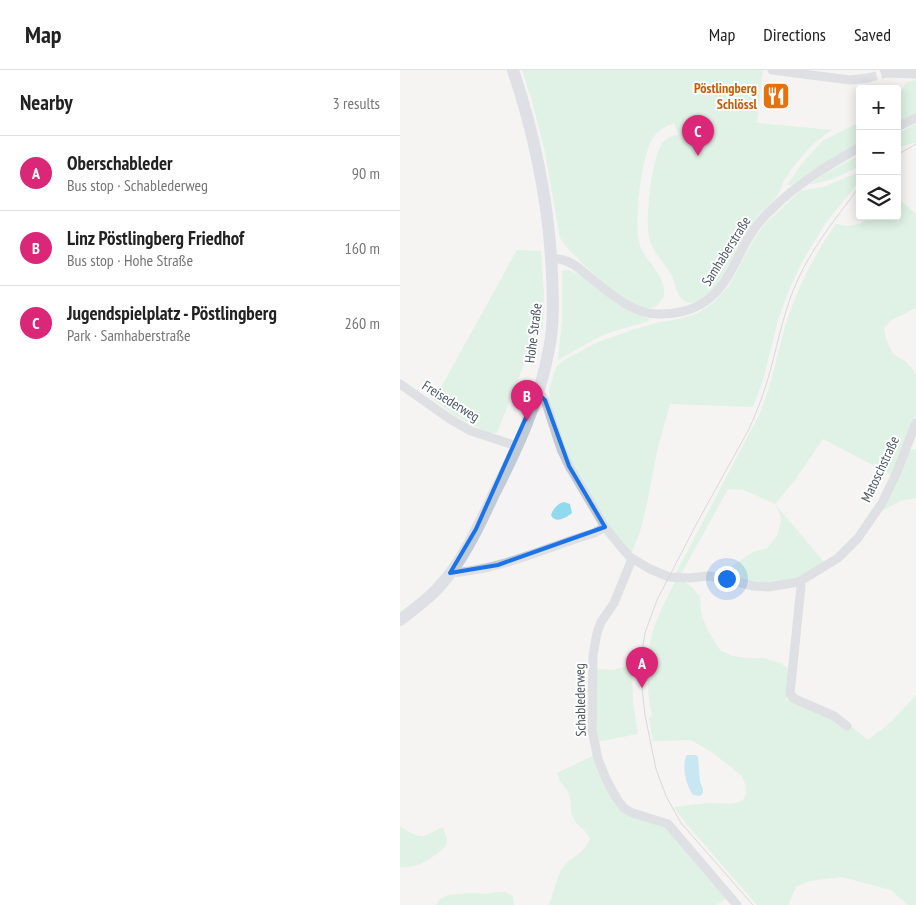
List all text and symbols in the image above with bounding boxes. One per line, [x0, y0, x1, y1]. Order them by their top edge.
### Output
text: Map [25, 19, 62, 50]
text: Map [709, 23, 735, 46]
text: Directions [763, 23, 826, 46]
text: Saved [854, 23, 891, 46]
place label: Pöstlingberg Schlössl [694, 79, 758, 113]
restaurant icon: Pöstlingberg Schlössl [761, 81, 791, 111]
map controls [856, 85, 901, 220]
button: + [856, 85, 901, 130]
text: Nearby [20, 89, 73, 116]
text: 3 results [333, 93, 380, 113]
pin: C [682, 115, 714, 156]
button: − [856, 130, 901, 175]
text: Oberschableder [67, 151, 173, 175]
text: A [32, 163, 40, 183]
text: 90 m [352, 163, 380, 183]
text: Bus stop · Schablederweg [67, 175, 208, 195]
button: layers [856, 175, 901, 220]
street label: Samhaberstraße [697, 213, 755, 289]
text: Linz Pöstlingberg Friedhof [67, 226, 244, 250]
text: B [32, 238, 40, 258]
text: 160 m [345, 238, 380, 258]
text: Bus stop · Hohe Straße [67, 250, 193, 270]
text: Jugendspielplatz - Pöstlingberg [67, 301, 277, 325]
street label: Hohe Straße [520, 302, 546, 364]
text: C [32, 313, 40, 333]
text: 260 m [345, 313, 380, 333]
text: Park · Samhaberstraße [67, 325, 191, 345]
street label: Freisederweg [419, 376, 483, 426]
pin: B [511, 380, 543, 421]
street label: Matoschstraße [857, 433, 903, 505]
your location [714, 566, 740, 592]
pin: A [626, 647, 658, 688]
street label: Schablederweg [570, 663, 590, 737]

